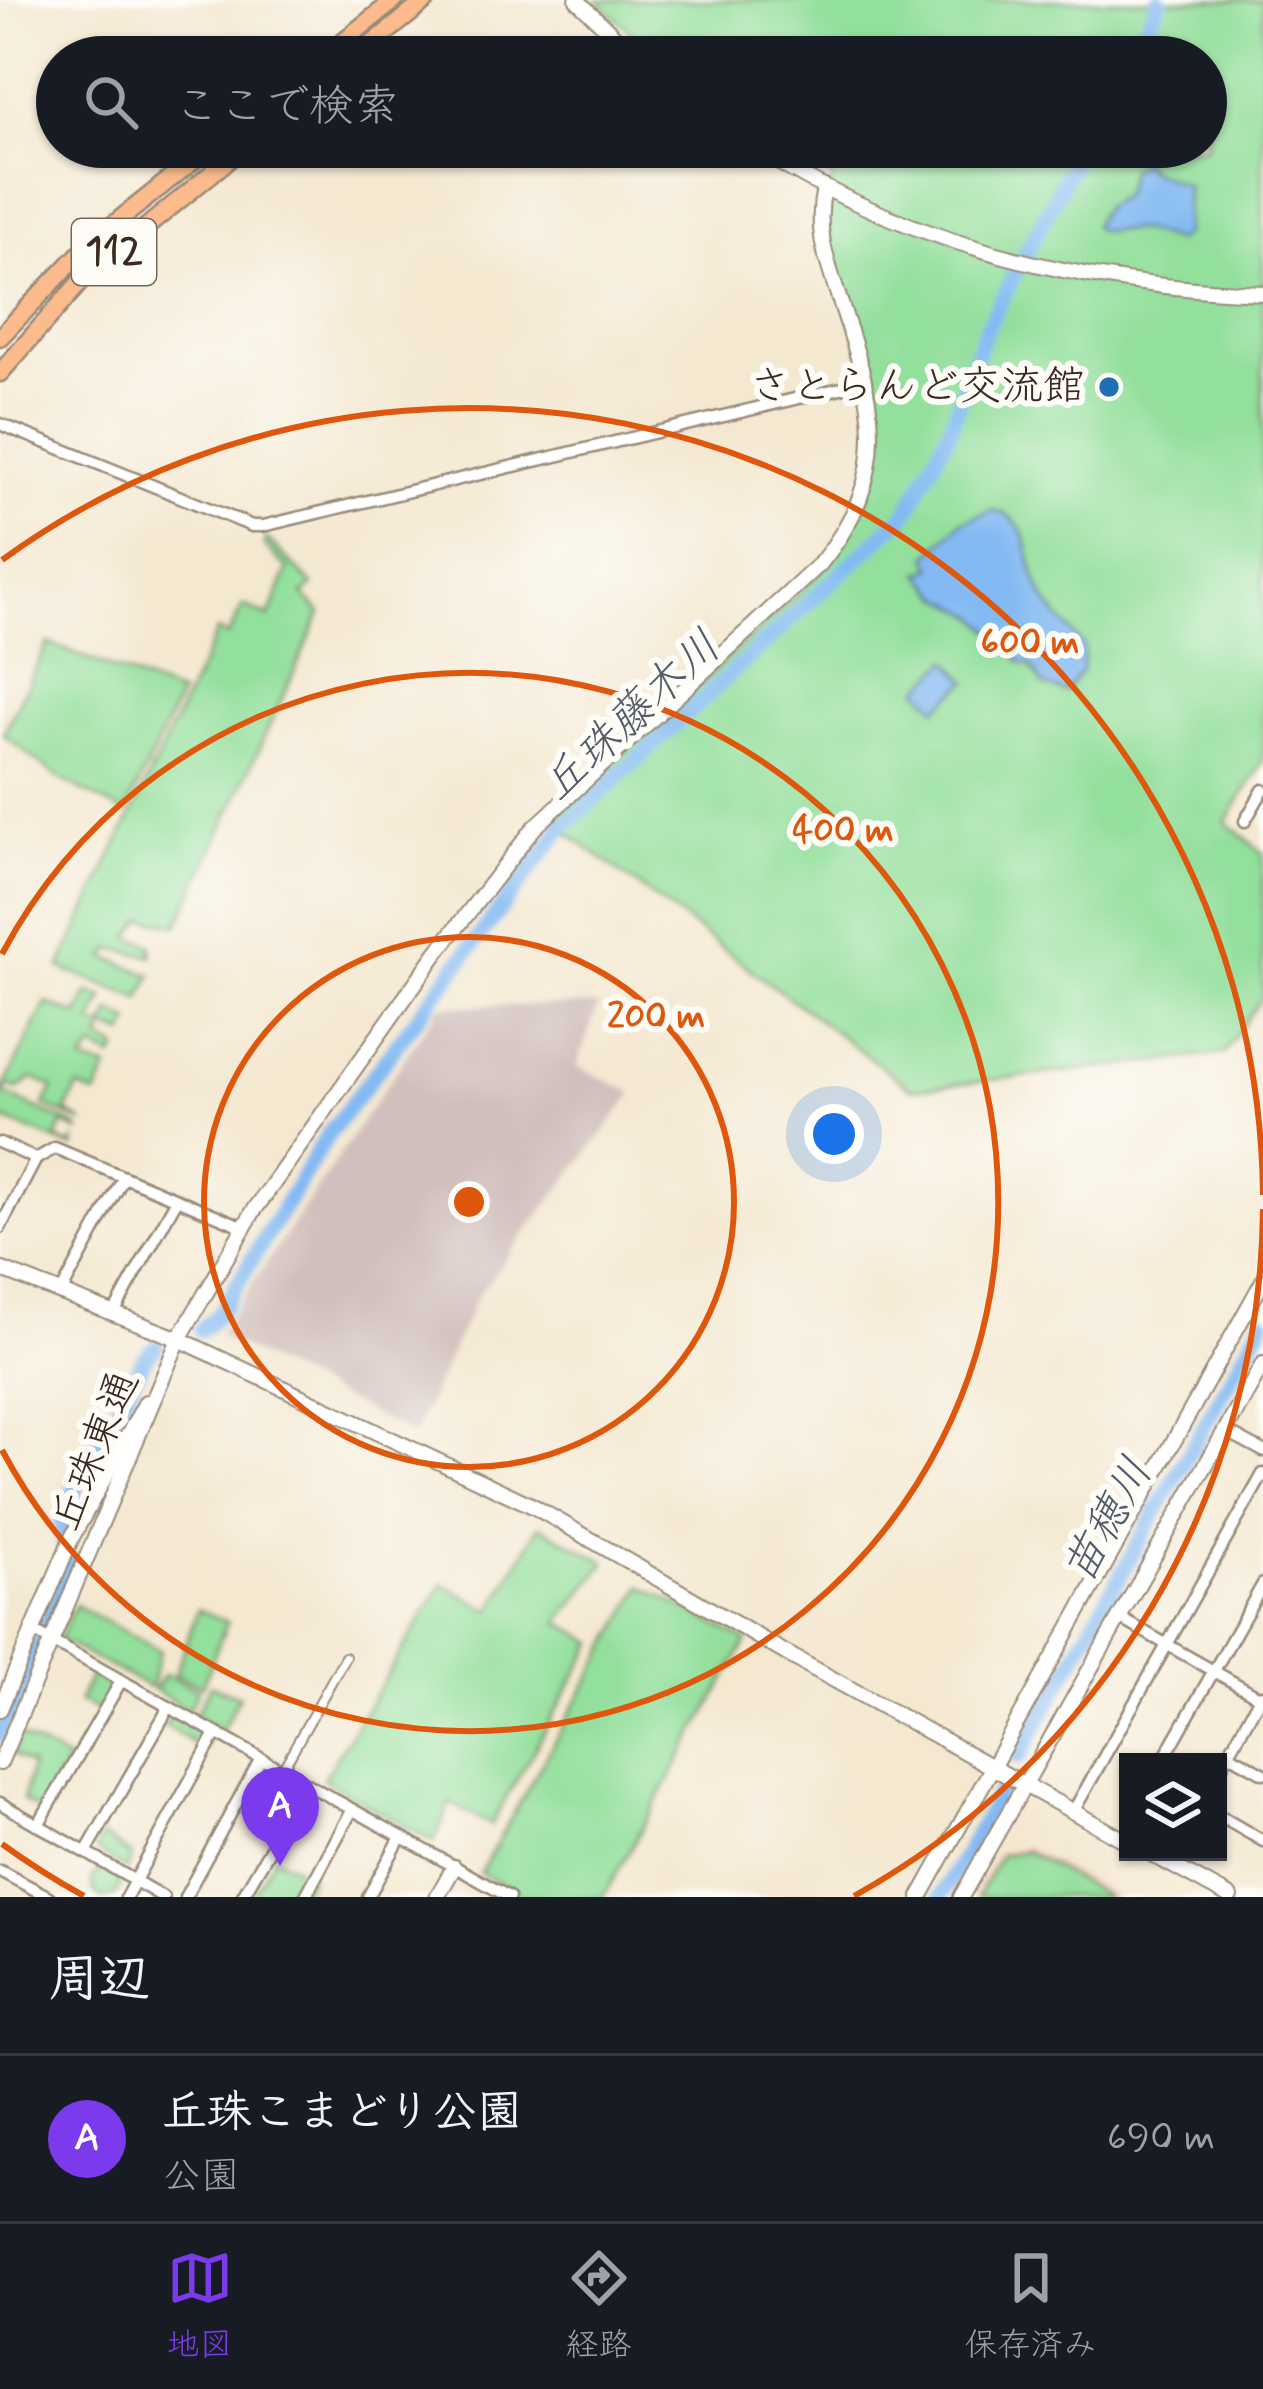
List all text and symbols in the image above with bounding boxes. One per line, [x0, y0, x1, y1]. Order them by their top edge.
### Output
search box [36, 36, 1227, 168]
icon: search [78, 69, 144, 135]
text: ここで検索 [174, 78, 399, 137]
road number: 112 [72, 219, 156, 285]
place label: さとらんど交流館 [749, 360, 1085, 415]
marker: さとらんど交流館 [1096, 374, 1122, 400]
water label: 丘珠藤木川 [530, 619, 734, 815]
text: 600 m [980, 620, 1080, 667]
text: 400 m [792, 808, 894, 855]
text: 200 m [607, 994, 705, 1041]
your location [804, 1104, 864, 1164]
centre of rings [448, 1181, 490, 1223]
street label: 丘珠東通 [39, 1363, 153, 1539]
water label: 苗穂川 [1050, 1448, 1168, 1594]
map controls [1119, 1753, 1227, 1861]
button: layers [1119, 1753, 1227, 1861]
pin: A [241, 1767, 319, 1866]
text: 周辺 [48, 1948, 150, 2014]
text: 丘珠こまどり公園 [162, 2084, 522, 2143]
text: A [74, 2113, 100, 2164]
text: 690 m [1107, 2113, 1215, 2164]
text: 公園 [162, 2152, 240, 2203]
tab: 地図 [167, 2245, 233, 2368]
tab: 経路 [566, 2245, 632, 2368]
tab: 保存済み [965, 2245, 1097, 2368]

